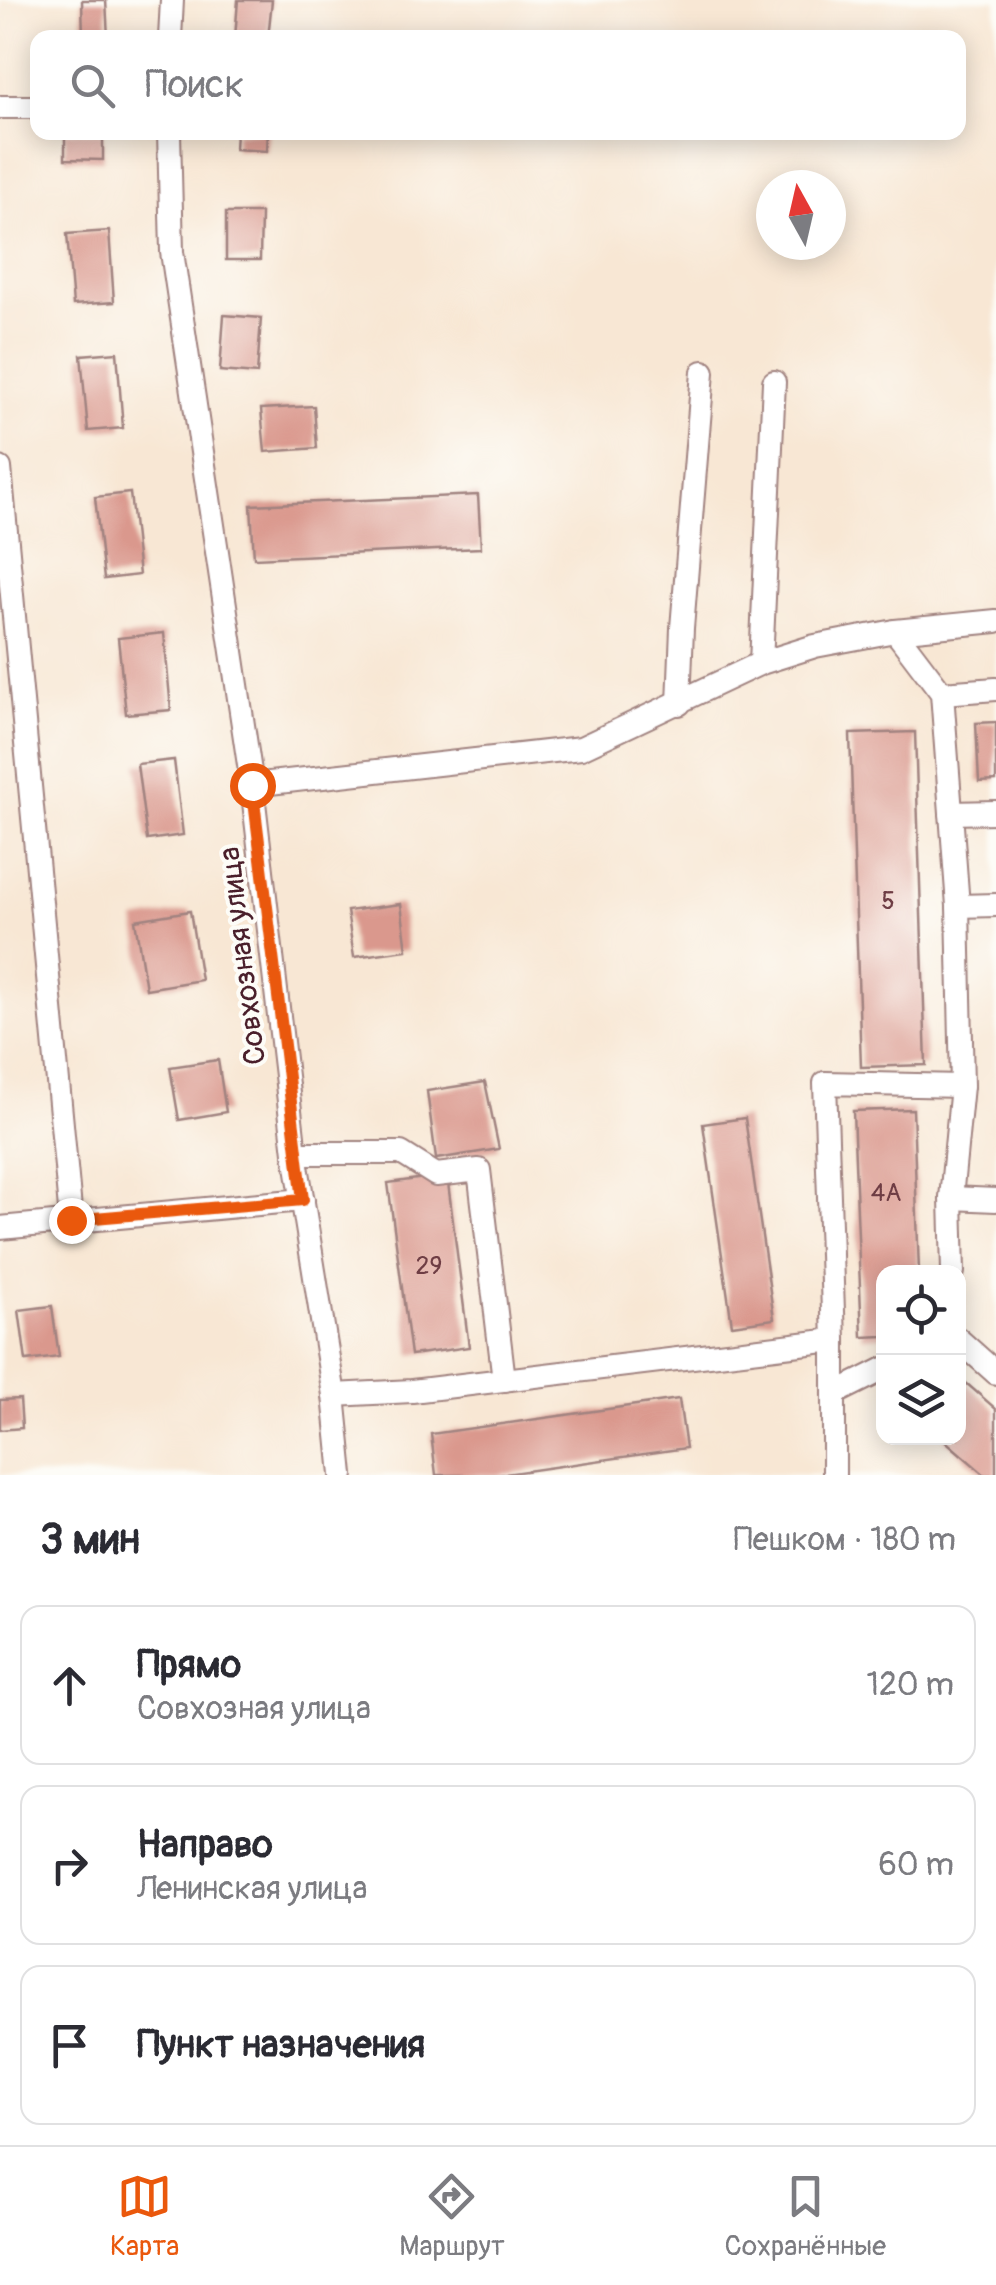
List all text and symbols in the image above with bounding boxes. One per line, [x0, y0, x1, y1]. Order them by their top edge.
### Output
search box [30, 30, 966, 140]
icon: search [65, 58, 120, 113]
text: Поиск [145, 61, 244, 109]
north arrow [756, 170, 846, 260]
route start [230, 763, 276, 809]
street label: Совхозная улица [211, 845, 274, 1067]
house number: 5 [881, 886, 895, 917]
house number: 4А [871, 1178, 901, 1209]
route end [49, 1198, 95, 1244]
house number: 29 [416, 1251, 442, 1282]
map controls [876, 1265, 966, 1445]
button: locate [876, 1265, 966, 1355]
button: layers [876, 1355, 966, 1445]
text: 3 мин [40, 1514, 140, 1566]
text: Пешком · 180 m [734, 1520, 956, 1560]
text: Прямо [137, 1641, 241, 1689]
icon: ahead [42, 1658, 97, 1713]
text: 120 m [866, 1665, 954, 1705]
text: Совхозная улица [137, 1689, 371, 1729]
text: Направо [137, 1821, 273, 1869]
icon: right [42, 1838, 97, 1893]
text: 60 m [878, 1845, 954, 1885]
text: Ленинская улица [137, 1869, 367, 1909]
icon: arrive [42, 2018, 97, 2073]
text: Пункт назначения [137, 2021, 425, 2069]
tab: Карта [110, 2169, 179, 2264]
tab: Маршрут [399, 2169, 505, 2264]
tab: Сохранённые [725, 2169, 886, 2264]

